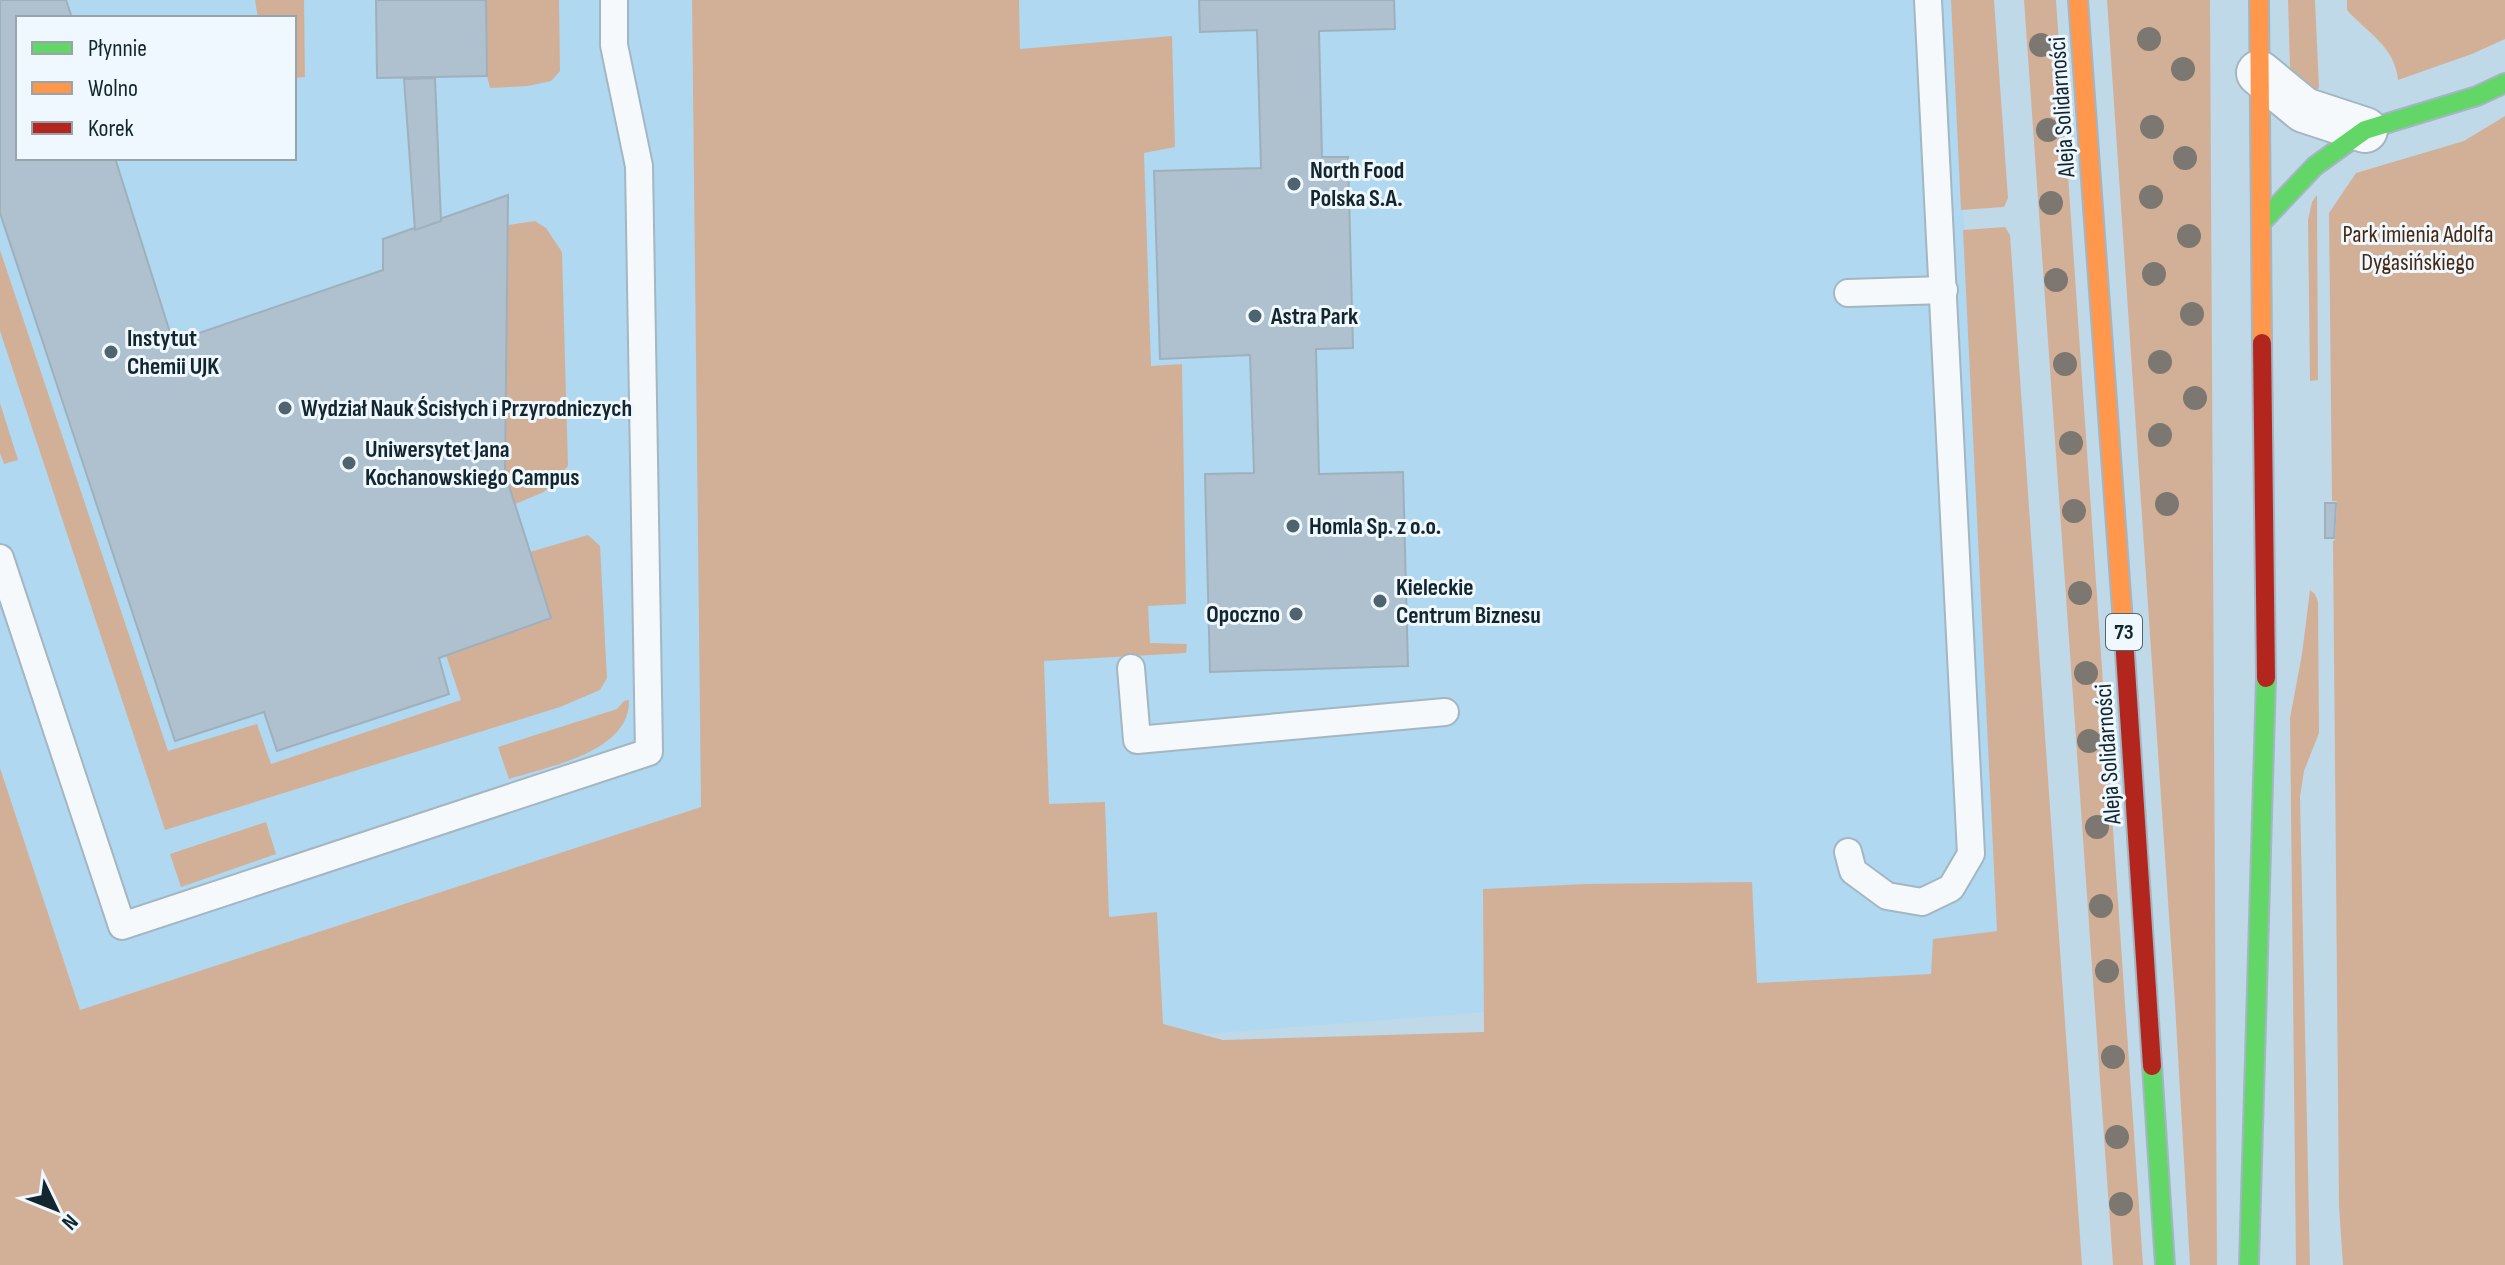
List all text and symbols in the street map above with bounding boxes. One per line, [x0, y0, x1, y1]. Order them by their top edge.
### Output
legend [16, 16, 296, 160]
text: Płynnie [88, 34, 147, 63]
street label: Aleja Solidarności [2043, 36, 2081, 179]
text: Wolno [88, 74, 138, 103]
text: Korek [88, 114, 134, 143]
place label: North Food Polska S.A. [1310, 156, 1404, 213]
marker: North Food Polska S.A. [1285, 175, 1303, 193]
park label: Park imienia Adolfa Dygasińskiego [2343, 220, 2493, 277]
place label: Astra Park [1270, 302, 1358, 331]
marker: Astra Park [1246, 307, 1264, 325]
place label: Instytut Chemii UJK [127, 324, 219, 381]
marker: Instytut Chemii UJK [102, 343, 120, 361]
place label: Wydział Nauk Ścisłych i Przyrodniczych [301, 394, 632, 423]
marker: Wydział Nauk Ścisłych i Przyrodniczych [276, 399, 294, 417]
place label: Uniwersytet Jana Kochanowskiego Campus [365, 435, 580, 492]
marker: Uniwersytet Jana Kochanowskiego Campus [340, 454, 358, 472]
place label: Homla Sp. z o.o. [1309, 512, 1441, 541]
marker: Homla Sp. z o.o. [1284, 517, 1302, 535]
place label: Kieleckie Centrum Biznesu [1396, 573, 1541, 630]
marker: Kieleckie Centrum Biznesu [1371, 592, 1389, 610]
place label: Opoczno [1206, 600, 1280, 629]
marker: Opoczno [1287, 605, 1305, 623]
road number: 73 [2106, 614, 2142, 650]
street label: Aleja Solidarności [2089, 683, 2127, 826]
north arrow [16, 1169, 96, 1249]
text: N [56, 1208, 83, 1235]

